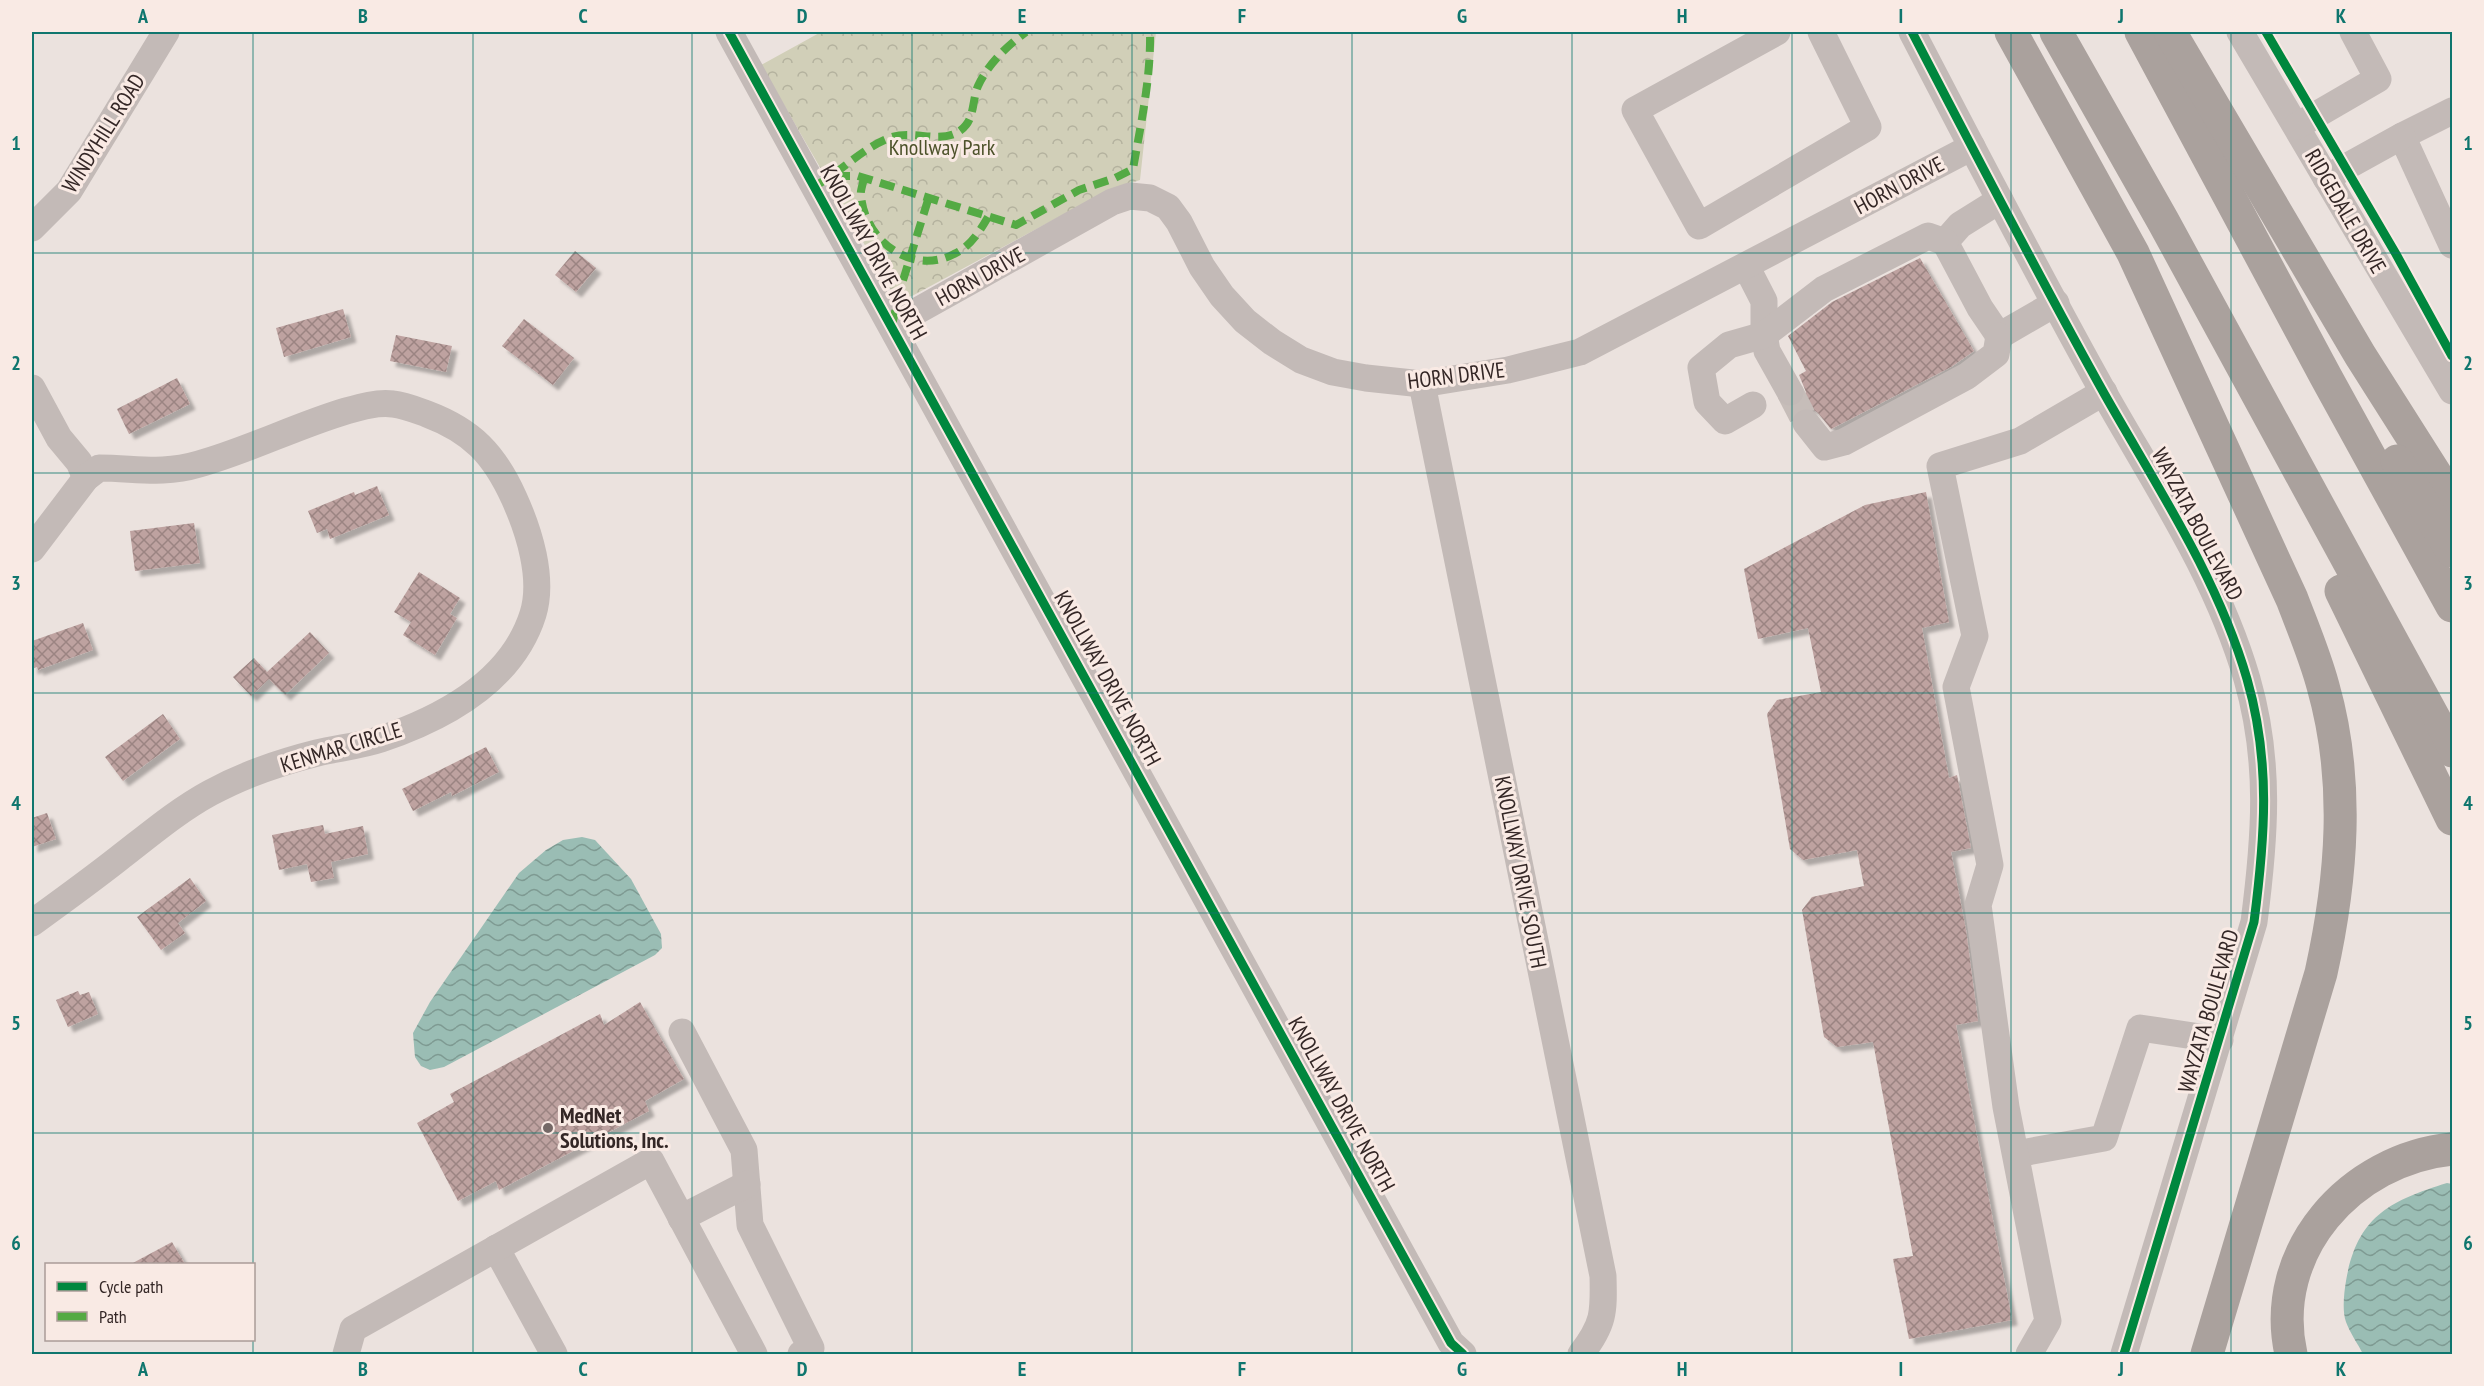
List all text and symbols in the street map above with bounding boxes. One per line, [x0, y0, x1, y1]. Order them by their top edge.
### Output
text: A [137, 3, 149, 29]
text: B [358, 3, 368, 29]
text: C [578, 3, 588, 29]
text: D [797, 3, 808, 29]
text: E [1018, 3, 1026, 29]
text: F [1238, 3, 1246, 29]
text: G [1457, 3, 1467, 29]
text: H [1677, 3, 1687, 29]
text: I [1899, 3, 1903, 29]
text: J [2117, 3, 2124, 29]
text: K [2336, 3, 2347, 29]
street label: WINDYHILL ROAD [55, 68, 151, 198]
text: 1 [11, 130, 21, 156]
text: 1 [2463, 130, 2473, 156]
park label: Knollway Park [889, 133, 996, 161]
street label: RIDGEDALE DRIVE [2299, 144, 2393, 278]
street label: HORN DRIVE [1849, 150, 1949, 220]
street label: KNOLLWAY DRIVE NORTH [814, 160, 934, 344]
street label: HORN DRIVE [930, 240, 1030, 312]
text: 2 [11, 350, 21, 376]
text: 2 [2463, 350, 2473, 376]
street label: HORN DRIVE [1406, 355, 1506, 395]
street label: WAYZATA BOULEVARD [2146, 443, 2250, 605]
text: 3 [11, 570, 21, 596]
text: 3 [2463, 570, 2473, 596]
street label: KNOLLWAY DRIVE NORTH [1048, 586, 1168, 770]
street label: KENMAR CIRCLE [277, 715, 405, 779]
street label: KNOLLWAY DRIVE SOUTH [1489, 773, 1553, 971]
text: 4 [11, 790, 21, 816]
text: 4 [2463, 790, 2473, 816]
street label: WAYZATA BOULEVARD [2171, 926, 2245, 1096]
text: 5 [11, 1010, 21, 1036]
text: 5 [2463, 1010, 2473, 1036]
street label: KNOLLWAY DRIVE NORTH [1282, 1012, 1402, 1196]
place label: MedNet Solutions, Inc. [560, 1101, 669, 1154]
marker: MedNet Solutions, Inc. [541, 1121, 555, 1135]
text: 6 [11, 1230, 21, 1256]
text: 6 [2463, 1230, 2473, 1256]
legend [45, 1263, 255, 1341]
text: Cycle path [99, 1275, 163, 1298]
text: Path [99, 1305, 127, 1328]
text: A [137, 1356, 149, 1382]
text: B [358, 1356, 368, 1382]
text: C [578, 1356, 588, 1382]
text: D [797, 1356, 808, 1382]
text: E [1018, 1356, 1026, 1382]
text: F [1238, 1356, 1246, 1382]
text: G [1457, 1356, 1467, 1382]
text: H [1677, 1356, 1687, 1382]
text: I [1899, 1356, 1903, 1382]
text: J [2117, 1356, 2124, 1382]
text: K [2336, 1356, 2347, 1382]

